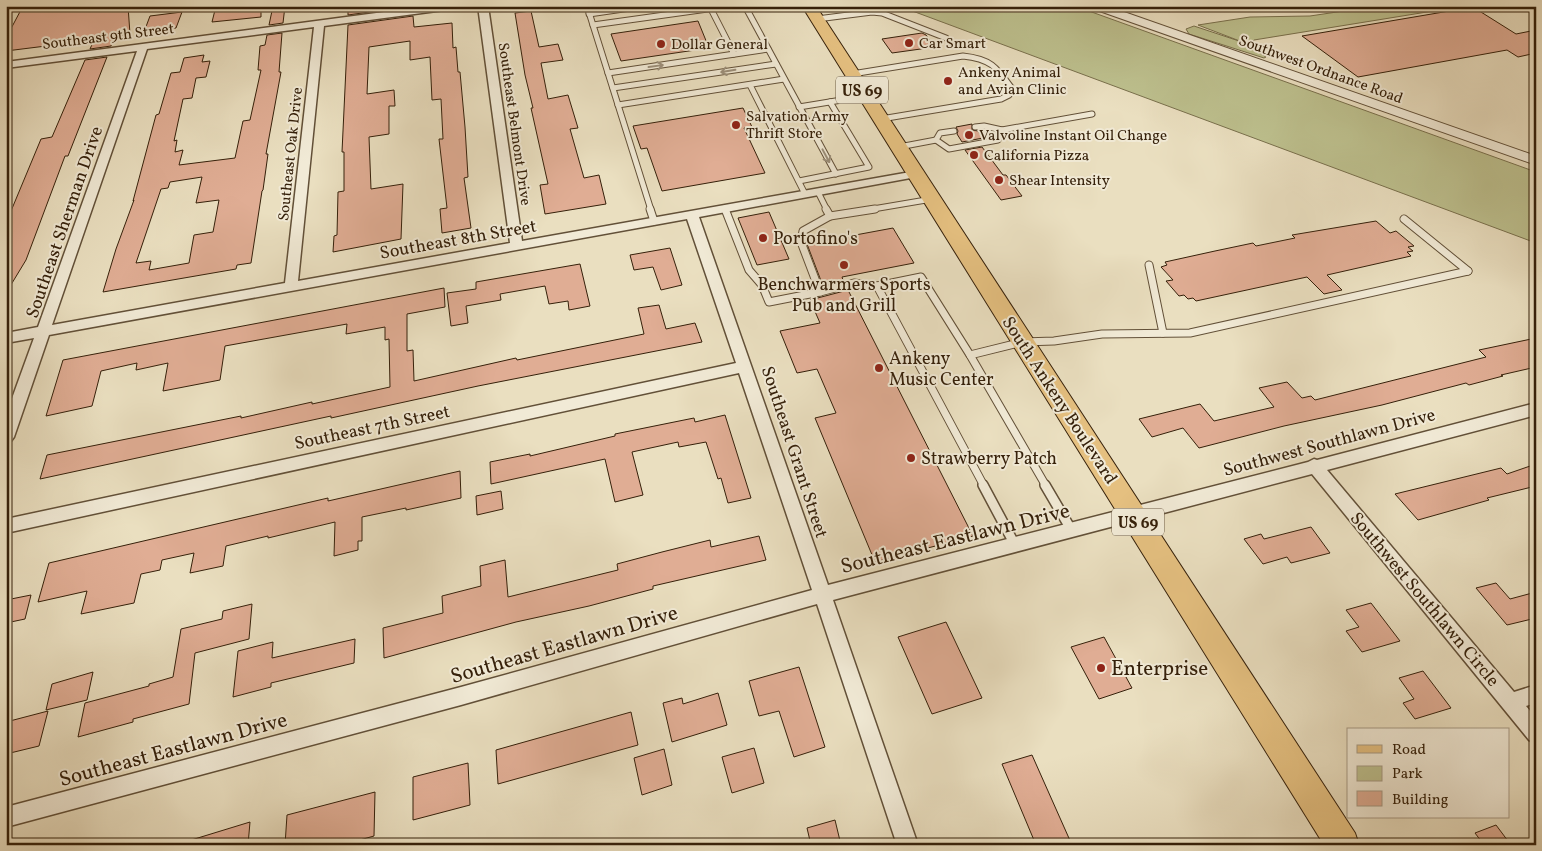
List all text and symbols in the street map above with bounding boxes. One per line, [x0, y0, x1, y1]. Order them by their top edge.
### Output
street label: Southeast 9th Street [41, 19, 175, 56]
street label: Southwest Ordnance Road [1235, 31, 1406, 110]
place label: Car Smart [919, 34, 986, 55]
place label: Dollar General [671, 35, 768, 56]
marker: Car Smart [903, 37, 915, 49]
marker: Dollar General [655, 38, 667, 50]
street label: Southeast Belmont Drive [492, 41, 535, 207]
one-way arrow [648, 60, 664, 70]
place label: Ankeny Animal and Avian Clinic [958, 63, 1067, 101]
one-way arrow [720, 66, 736, 76]
marker: Ankeny Animal and Avian Clinic [942, 75, 954, 87]
road number: US 69 [836, 76, 888, 104]
street label: Southeast Oak Drive [274, 86, 309, 222]
place label: Salvation Army Thrift Store [746, 107, 849, 145]
marker: Salvation Army Thrift Store [730, 119, 742, 131]
street label: Southeast Sherman Drive [21, 123, 110, 322]
place label: Valvoline Instant Oil Change [979, 126, 1167, 147]
marker: Valvoline Instant Oil Change [963, 129, 975, 141]
place label: California Pizza [984, 146, 1089, 167]
one-way arrow [822, 148, 831, 163]
marker: California Pizza [968, 149, 980, 161]
place label: Shear Intensity [1009, 171, 1110, 192]
marker: Shear Intensity [993, 174, 1005, 186]
street label: Southeast 8th Street [378, 214, 539, 267]
place label: Portofino's [773, 227, 858, 252]
marker: Portofino's [757, 232, 769, 244]
marker: Benchwarmers Sports Pub and Grill [838, 259, 850, 271]
place label: Benchwarmers Sports Pub and Grill [757, 273, 931, 319]
street label: South Ankeny Boulevard [995, 312, 1122, 490]
place label: Ankeny Music Center [889, 347, 994, 393]
marker: Ankeny Music Center [873, 362, 885, 374]
street label: Southeast Grant Street [754, 363, 833, 542]
street label: Southeast 7th Street [292, 400, 452, 457]
street label: Southwest Southlawn Drive [1221, 403, 1438, 484]
place label: Strawberry Patch [921, 447, 1057, 472]
marker: Strawberry Patch [905, 452, 917, 464]
street label: Southeast Eastlawn Drive [838, 497, 1073, 582]
street label: Southwest Southlawn Circle [1343, 507, 1504, 693]
road number: US 69 [1112, 508, 1164, 536]
street label: Southeast Eastlawn Drive [447, 599, 682, 692]
place label: Enterprise [1111, 655, 1208, 684]
marker: Enterprise [1095, 662, 1107, 674]
street label: Southeast Eastlawn Drive [56, 706, 291, 795]
legend [1347, 728, 1510, 818]
text: Road [1392, 740, 1426, 761]
text: Park [1392, 764, 1423, 785]
text: Building [1392, 790, 1449, 811]

